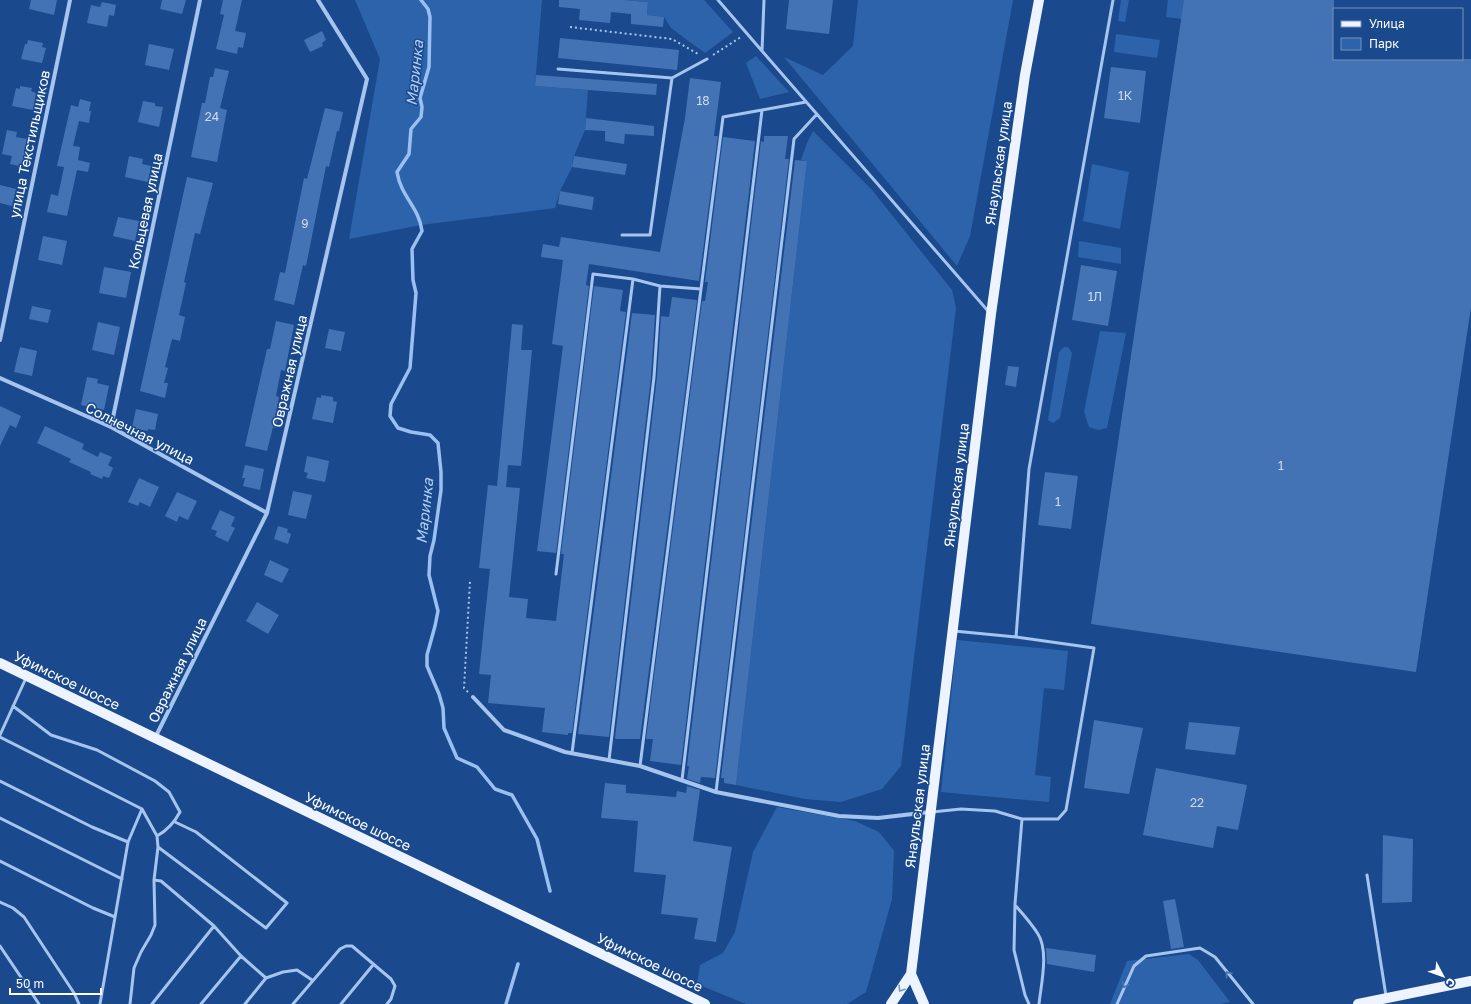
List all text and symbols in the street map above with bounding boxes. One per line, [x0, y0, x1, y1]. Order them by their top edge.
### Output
legend [1333, 8, 1463, 60]
text: Улица [1369, 16, 1405, 31]
text: Парк [1369, 36, 1399, 51]
water label: Маринка [402, 39, 426, 107]
street label: улица Текстильщиков [5, 68, 53, 220]
house number: 1К [1118, 88, 1133, 103]
house number: 18 [696, 93, 710, 108]
street label: Янаульская улица [981, 100, 1015, 226]
house number: 24 [205, 109, 219, 124]
street label: Кольцевая улица [124, 151, 166, 271]
house number: 9 [301, 216, 309, 231]
house number: 1Л [1088, 289, 1102, 304]
street label: Овражная улица [268, 313, 310, 429]
street label: Солнечная улица [83, 398, 197, 468]
street label: Янаульская улица [940, 422, 972, 548]
house number: 1 [1278, 458, 1284, 473]
water label: Маринка [412, 477, 436, 545]
house number: 1 [1055, 494, 1061, 509]
street label: Овражная улица [144, 615, 210, 725]
street label: Уфимское шоссе [11, 647, 123, 713]
street label: Янаульская улица [901, 743, 933, 869]
street label: Уфимское шоссе [302, 788, 414, 854]
house number: 22 [1190, 795, 1204, 810]
street label: Уфимское шоссе [594, 929, 706, 995]
north arrow [1423, 956, 1463, 996]
scale bar [10, 970, 101, 996]
one-way arrow [1226, 971, 1233, 978]
text: 50 m [16, 976, 44, 991]
text: С [1443, 976, 1458, 990]
one-way arrow [1122, 982, 1130, 989]
one-way arrow [898, 985, 906, 992]

